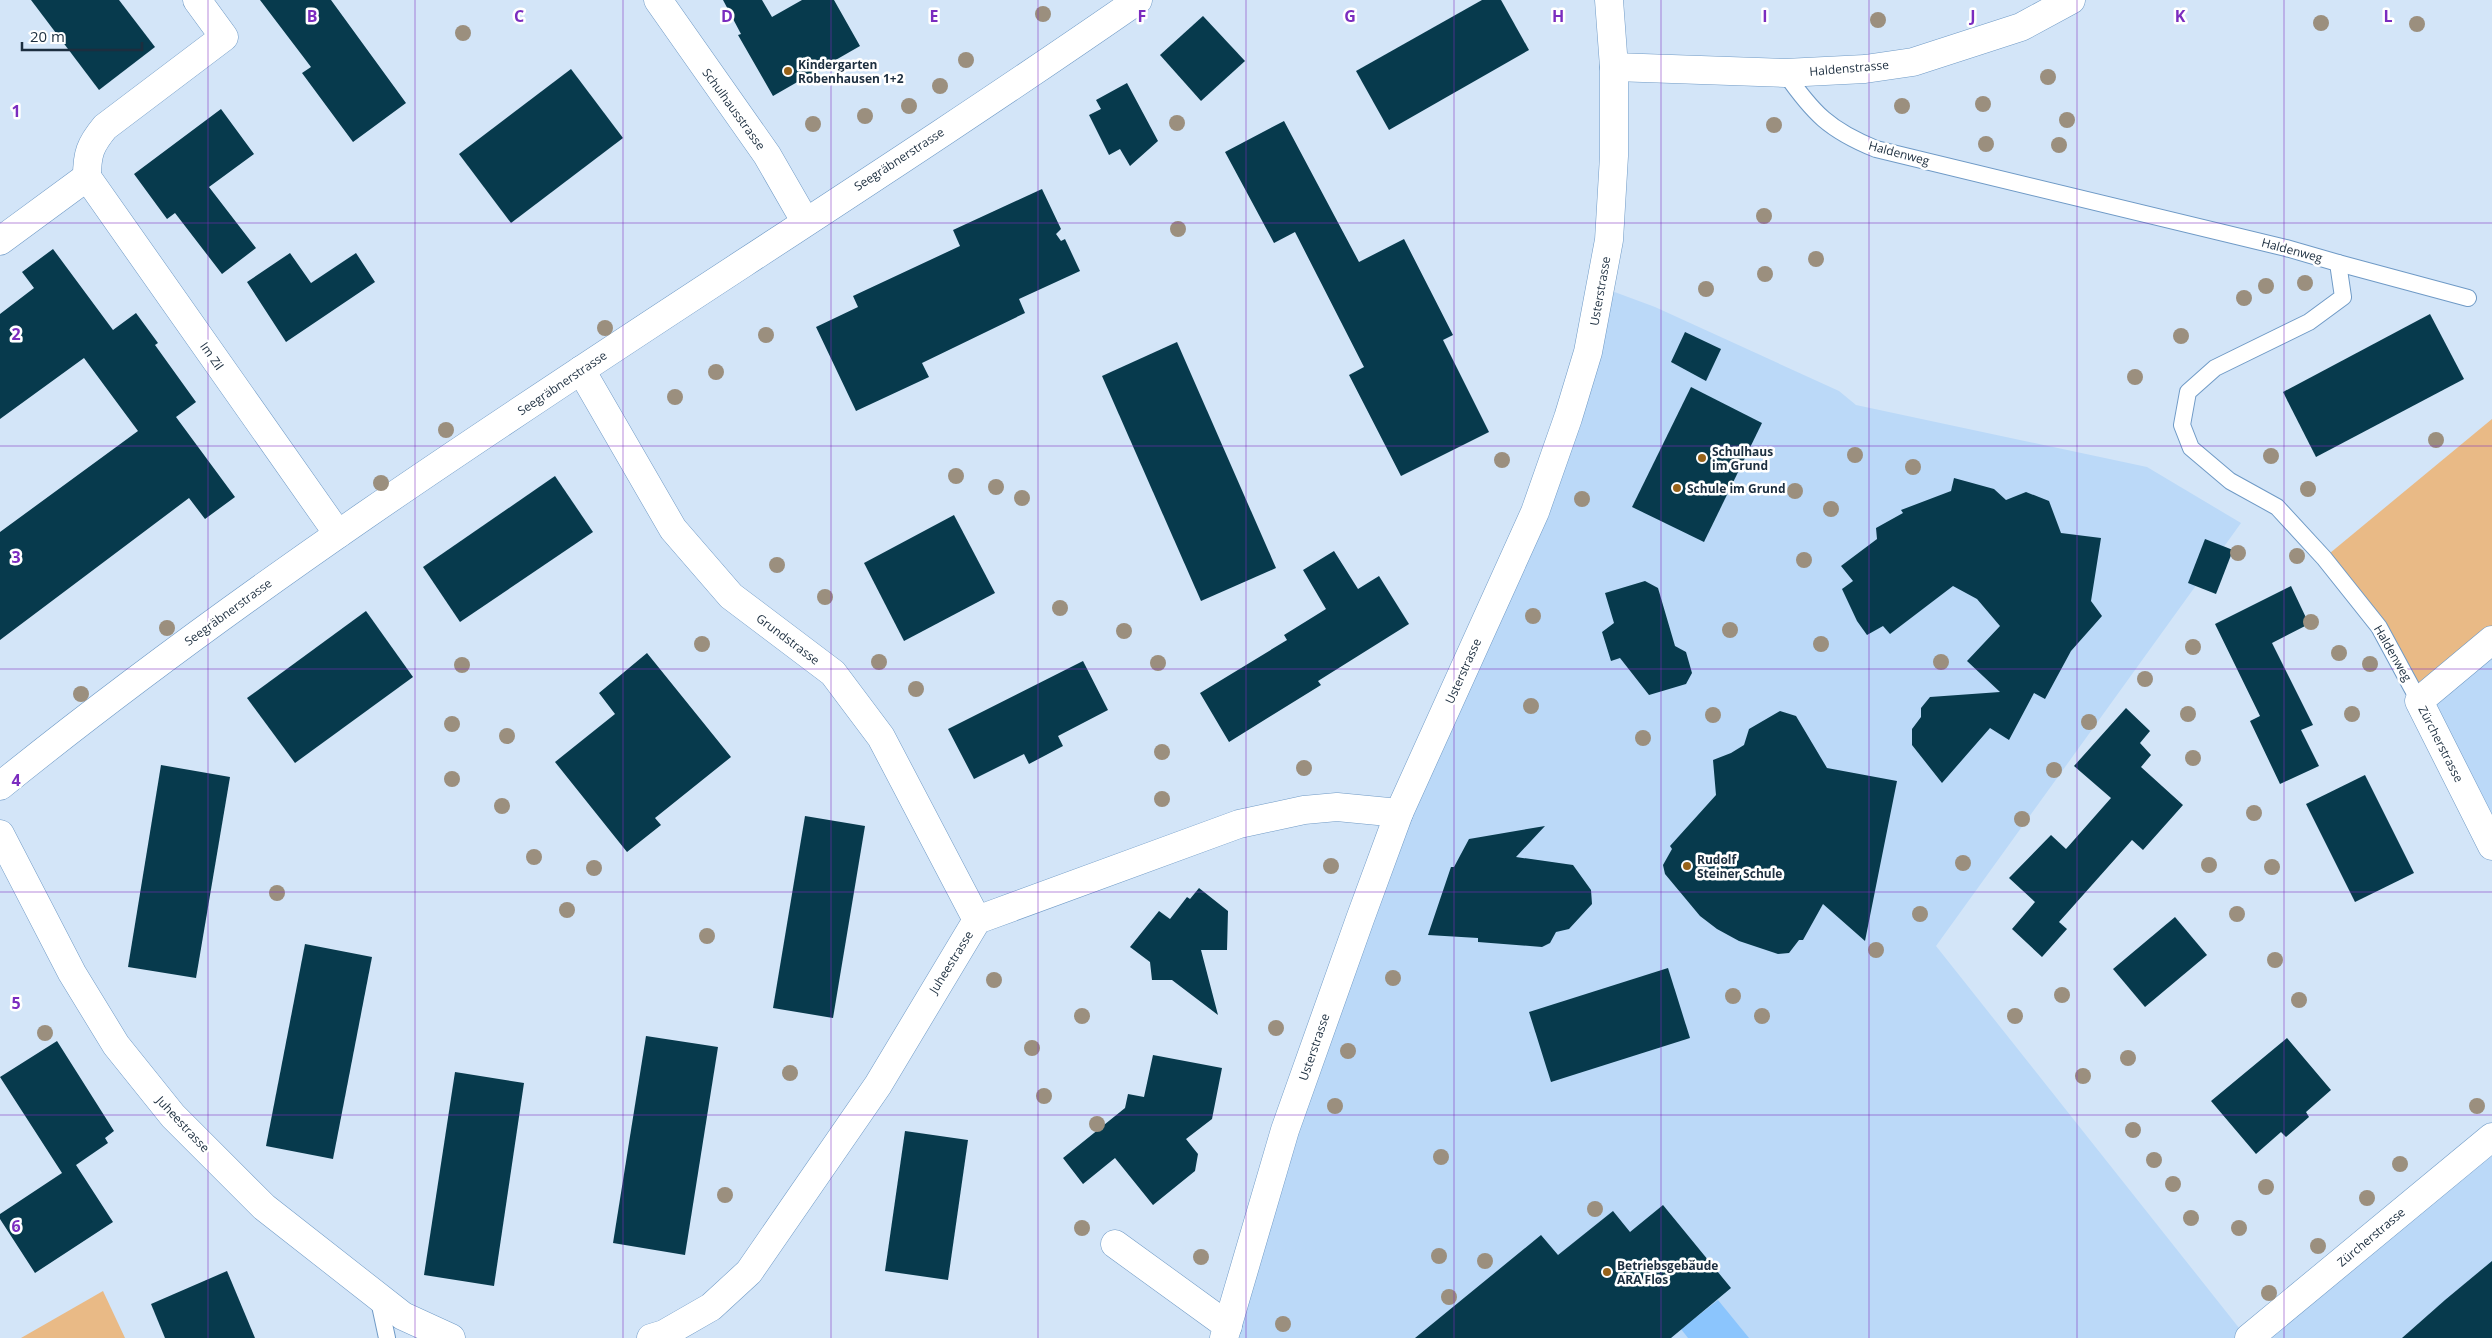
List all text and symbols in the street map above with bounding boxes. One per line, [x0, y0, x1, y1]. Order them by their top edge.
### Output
text: B [307, 5, 317, 27]
text: C [514, 5, 524, 27]
text: D [721, 5, 733, 27]
text: E [930, 5, 939, 27]
text: F [1138, 5, 1146, 27]
text: G [1344, 5, 1356, 27]
text: H [1552, 5, 1564, 27]
text: I [1762, 5, 1768, 27]
text: J [1968, 5, 1976, 27]
text: K [2175, 5, 2186, 27]
text: L [2383, 5, 2393, 27]
scale bar [22, 20, 142, 52]
text: 20 m [30, 26, 65, 46]
place label: Kindergarten Robenhausen 1+2 [798, 56, 904, 87]
street label: Haldenstrasse [1809, 56, 1890, 80]
street label: Schulhausstrasse [699, 65, 770, 153]
marker: Kindergarten Robenhausen 1+2 [782, 65, 794, 77]
text: 1 [11, 100, 21, 122]
street label: Seegräbnerstrasse [851, 123, 948, 195]
street label: Haldenweg [1867, 137, 1932, 169]
street label: Haldenweg [2260, 234, 2325, 266]
street label: Usterstrasse [1586, 255, 1615, 327]
text: 2 [11, 323, 21, 345]
street label: Im Zil [196, 339, 228, 373]
street label: Seegräbnerstrasse [514, 347, 610, 419]
place label: Schulhaus im Grund [1712, 443, 1773, 474]
marker: Schulhaus im Grund [1696, 452, 1708, 464]
place label: Schule im Grund [1687, 480, 1786, 497]
marker: Schule im Grund [1671, 482, 1683, 494]
text: 3 [11, 546, 21, 568]
street label: Seegräbnerstrasse [181, 574, 275, 650]
street label: Grundstrasse [753, 610, 823, 669]
street label: Haldenweg [2370, 622, 2416, 685]
street label: Usterstrasse [1441, 635, 1485, 706]
street label: Zürcherstrasse [2414, 703, 2468, 785]
text: 4 [11, 769, 21, 791]
place label: Rudolf Steiner Schule [1697, 851, 1782, 882]
marker: Rudolf Steiner Schule [1681, 860, 1693, 872]
street label: Juheestrasse [924, 927, 977, 998]
text: 5 [11, 992, 21, 1014]
street label: Usterstrasse [1295, 1011, 1334, 1083]
street label: Juheestrasse [152, 1091, 214, 1156]
street label: Zürcherstrasse [2334, 1203, 2409, 1270]
text: 6 [11, 1215, 21, 1237]
place label: Betriebsgebäude ARA Flos [1617, 1257, 1718, 1288]
marker: Betriebsgebäude ARA Flos [1601, 1266, 1613, 1278]

